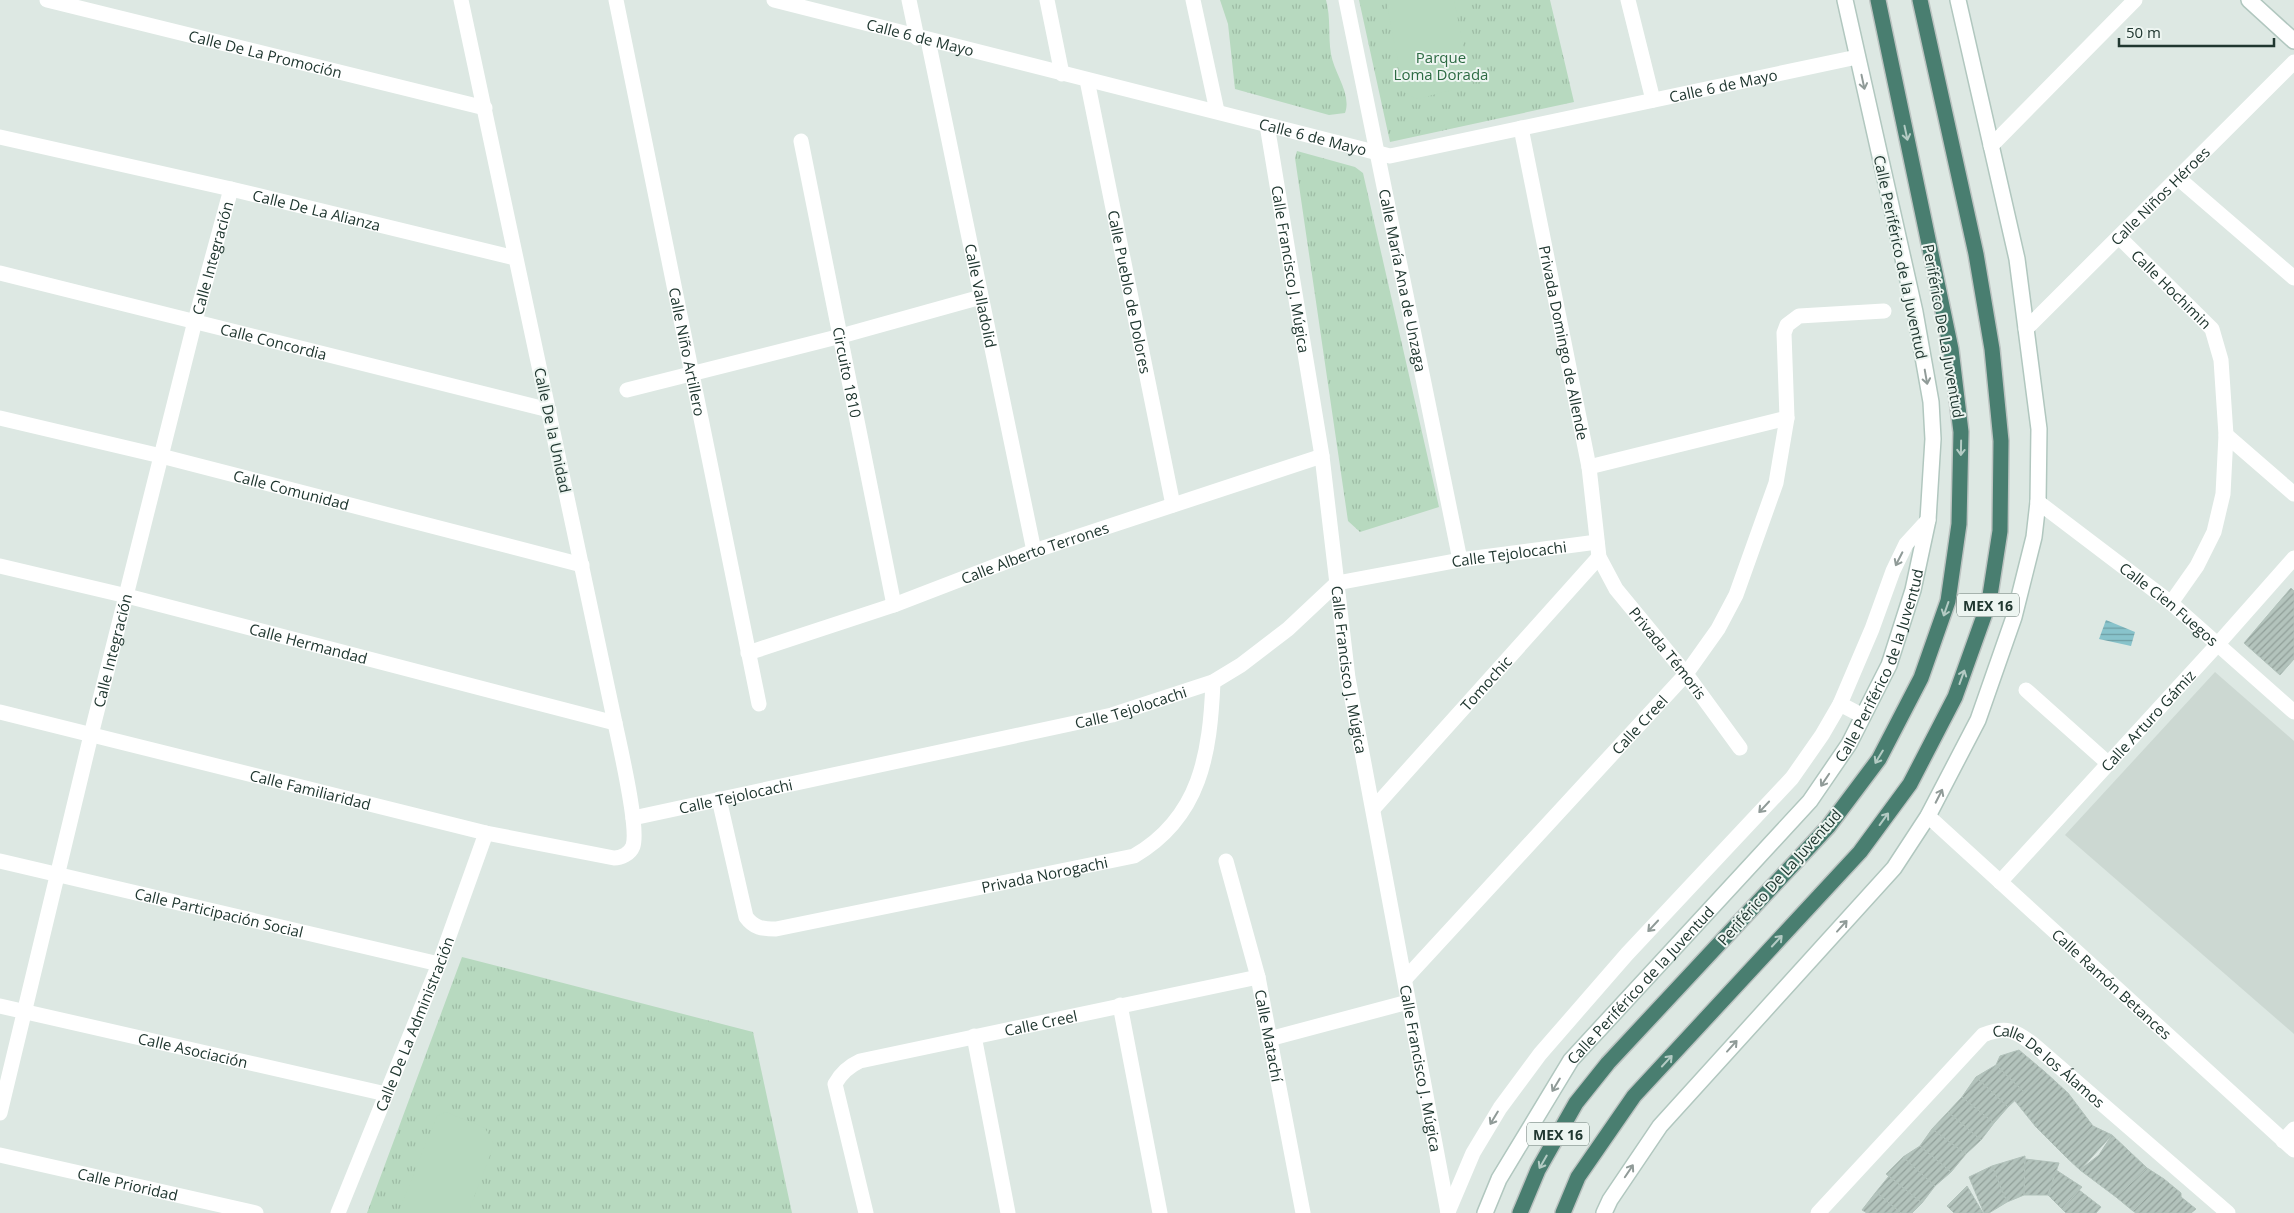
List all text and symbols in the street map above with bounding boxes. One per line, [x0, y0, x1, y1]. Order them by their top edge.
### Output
street label: Calle 6 de Mayo [865, 14, 976, 60]
scale bar [2119, 15, 2274, 47]
text: 50 m [2126, 22, 2161, 42]
street label: Calle De La Promoción [187, 25, 344, 82]
park label: Parque Loma Dorada [1394, 47, 1488, 84]
street label: Calle 6 de Mayo [1667, 64, 1779, 107]
one-way arrow [1858, 73, 1868, 89]
street label: Calle 6 de Mayo [1257, 113, 1369, 160]
one-way arrow [1902, 125, 1912, 141]
street label: Calle Niños Héroes [2106, 142, 2214, 249]
street label: Calle Periférico de la Juventud [1870, 153, 1932, 361]
street label: Calle Francisco J. Múgica [1267, 184, 1315, 354]
street label: Calle De La Alianza [251, 185, 383, 235]
street label: Calle María Ana de Unzaga [1375, 187, 1431, 374]
street label: Calle Integración [187, 199, 237, 317]
street label: Calle Pueblo de Dolores [1104, 208, 1156, 375]
street label: Calle Valladolid [960, 242, 1002, 349]
street label: Periférico De La Juventud [1919, 243, 1969, 419]
street label: Privada Domingo de Allende [1535, 244, 1593, 442]
street label: Calle Hochimin [2127, 245, 2216, 333]
street label: Calle Niño Artillero [665, 286, 710, 418]
street label: Calle Concordia [218, 318, 329, 364]
street label: Circuito 1810 [829, 325, 866, 420]
street label: Calle De la Unidad [530, 366, 576, 494]
one-way arrow [1922, 369, 1932, 385]
one-way arrow [1956, 440, 1966, 456]
street label: Calle Comunidad [231, 465, 351, 514]
street label: Calle Alberto Terrones [958, 517, 1111, 588]
street label: Calle Tejolocachi [1450, 536, 1568, 571]
one-way arrow [1894, 551, 1903, 566]
street label: Calle Cien Fuegos [2115, 557, 2223, 650]
street label: Calle Periférico de la Juventud [1830, 567, 1927, 766]
street label: Calle Francisco J. Múgica [1327, 585, 1372, 755]
street label: Calle Integración [88, 591, 136, 710]
road number: MEX 16 [1957, 594, 2019, 616]
one-way arrow [1941, 601, 1950, 617]
street label: Privada Témoris [1625, 603, 1711, 703]
street label: Calle Hermandad [247, 618, 370, 668]
street label: Tomochic [1456, 651, 1516, 715]
street label: Calle Arturo Gámiz [2096, 665, 2199, 776]
one-way arrow [1958, 670, 1967, 686]
street label: Calle Tejolocachi [1073, 681, 1189, 733]
street label: Calle Creel [1607, 691, 1672, 759]
one-way arrow [1874, 750, 1884, 764]
street label: Calle Familiaridad [248, 765, 373, 814]
one-way arrow [1820, 772, 1830, 786]
street label: Calle Tejolocachi [677, 774, 794, 818]
one-way arrow [1934, 789, 1944, 804]
one-way arrow [1758, 801, 1770, 813]
street label: Periférico De La Juventud [1713, 805, 1845, 949]
one-way arrow [1879, 812, 1889, 826]
street label: Privada Norogachi [980, 852, 1109, 897]
street label: Calle Participación Social [133, 883, 305, 942]
street label: Calle Periférico de la Juventud [1562, 902, 1718, 1068]
one-way arrow [1647, 919, 1659, 932]
one-way arrow [1836, 919, 1848, 932]
street label: Calle Ramón Betances [2048, 924, 2176, 1044]
street label: Calle De La Administración [370, 934, 458, 1114]
one-way arrow [1771, 935, 1783, 948]
street label: Calle Francisco J. Múgica [1396, 983, 1446, 1153]
street label: Calle Matachí [1251, 988, 1288, 1085]
street label: Calle Creel [1002, 1005, 1079, 1040]
street label: Calle De los Álamos [1991, 1020, 2109, 1112]
street label: Calle Asociación [136, 1028, 250, 1072]
one-way arrow [1727, 1040, 1738, 1053]
one-way arrow [1661, 1054, 1673, 1067]
one-way arrow [1550, 1077, 1560, 1091]
one-way arrow [1489, 1111, 1499, 1125]
road number: MEX 16 [1527, 1122, 1589, 1146]
one-way arrow [1537, 1154, 1547, 1168]
street label: Calle Prioridad [76, 1163, 180, 1205]
one-way arrow [1625, 1165, 1635, 1179]

